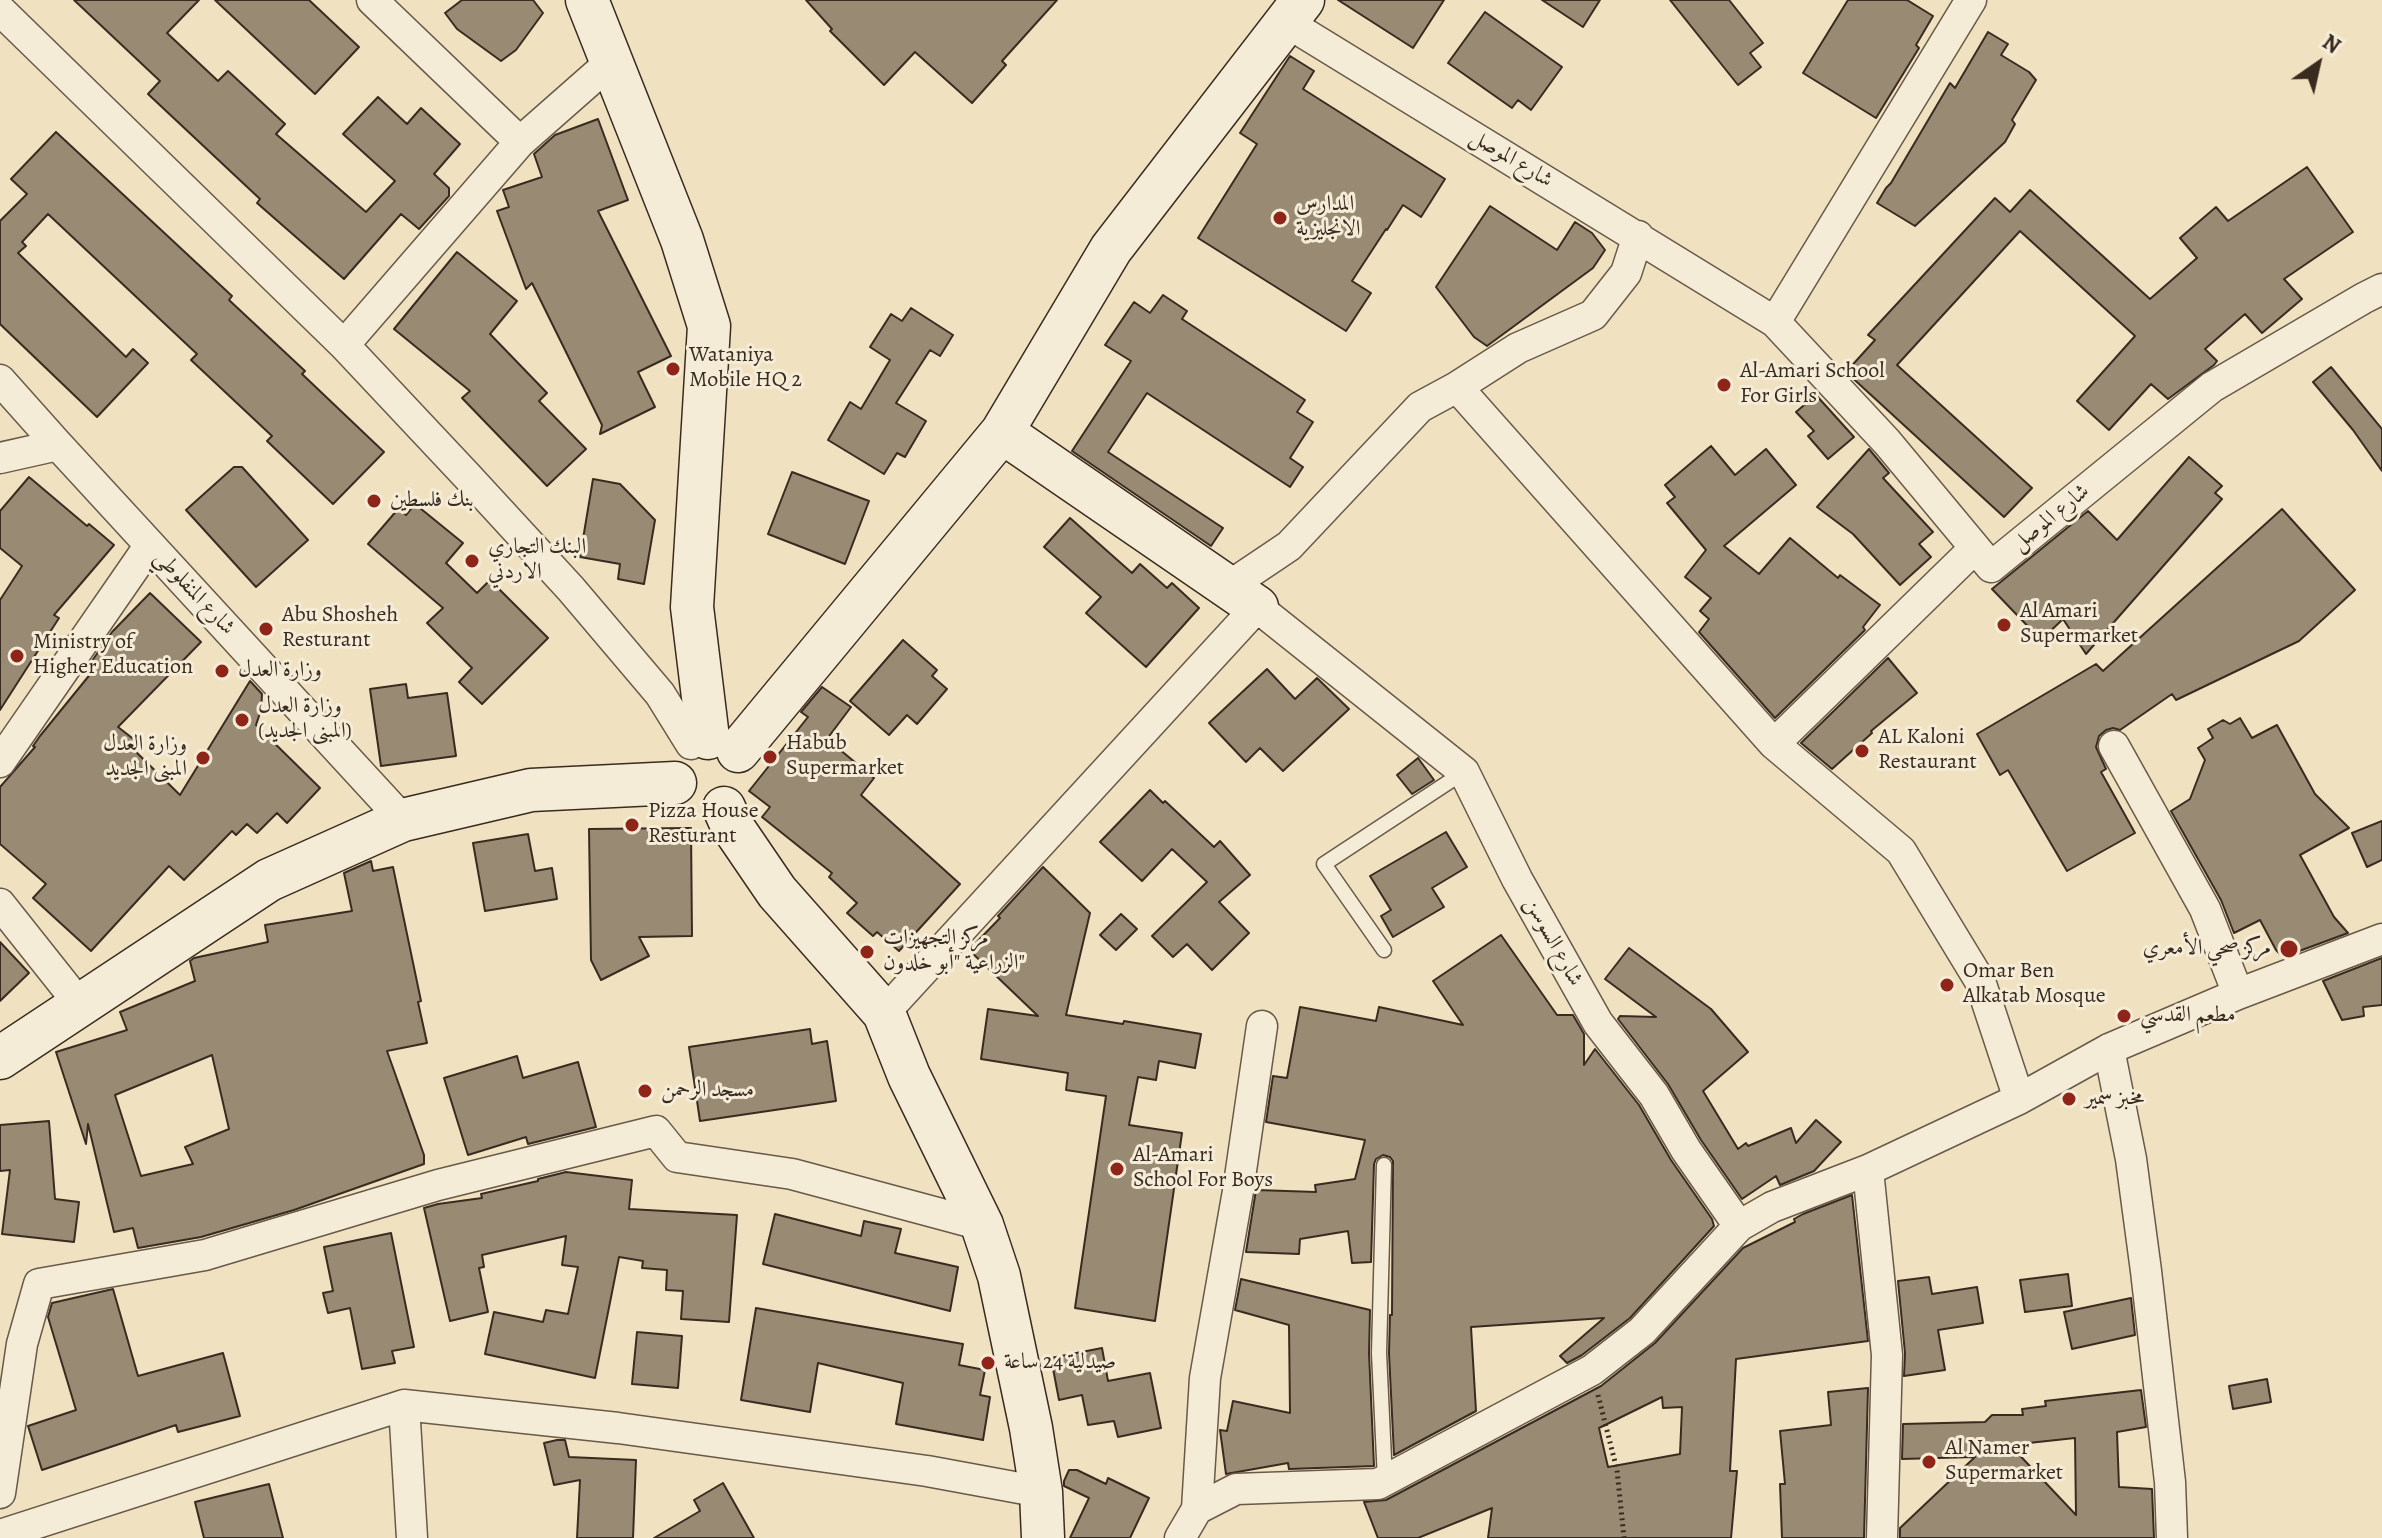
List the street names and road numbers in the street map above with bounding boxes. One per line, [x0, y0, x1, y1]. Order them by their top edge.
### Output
street label: شارع الموصل [1465, 124, 1557, 194]
street label: شارع الموصل [2007, 479, 2095, 557]
street label: شارع المنفلوطي [148, 545, 240, 641]
street label: شارع السوسن [1518, 893, 1588, 991]

